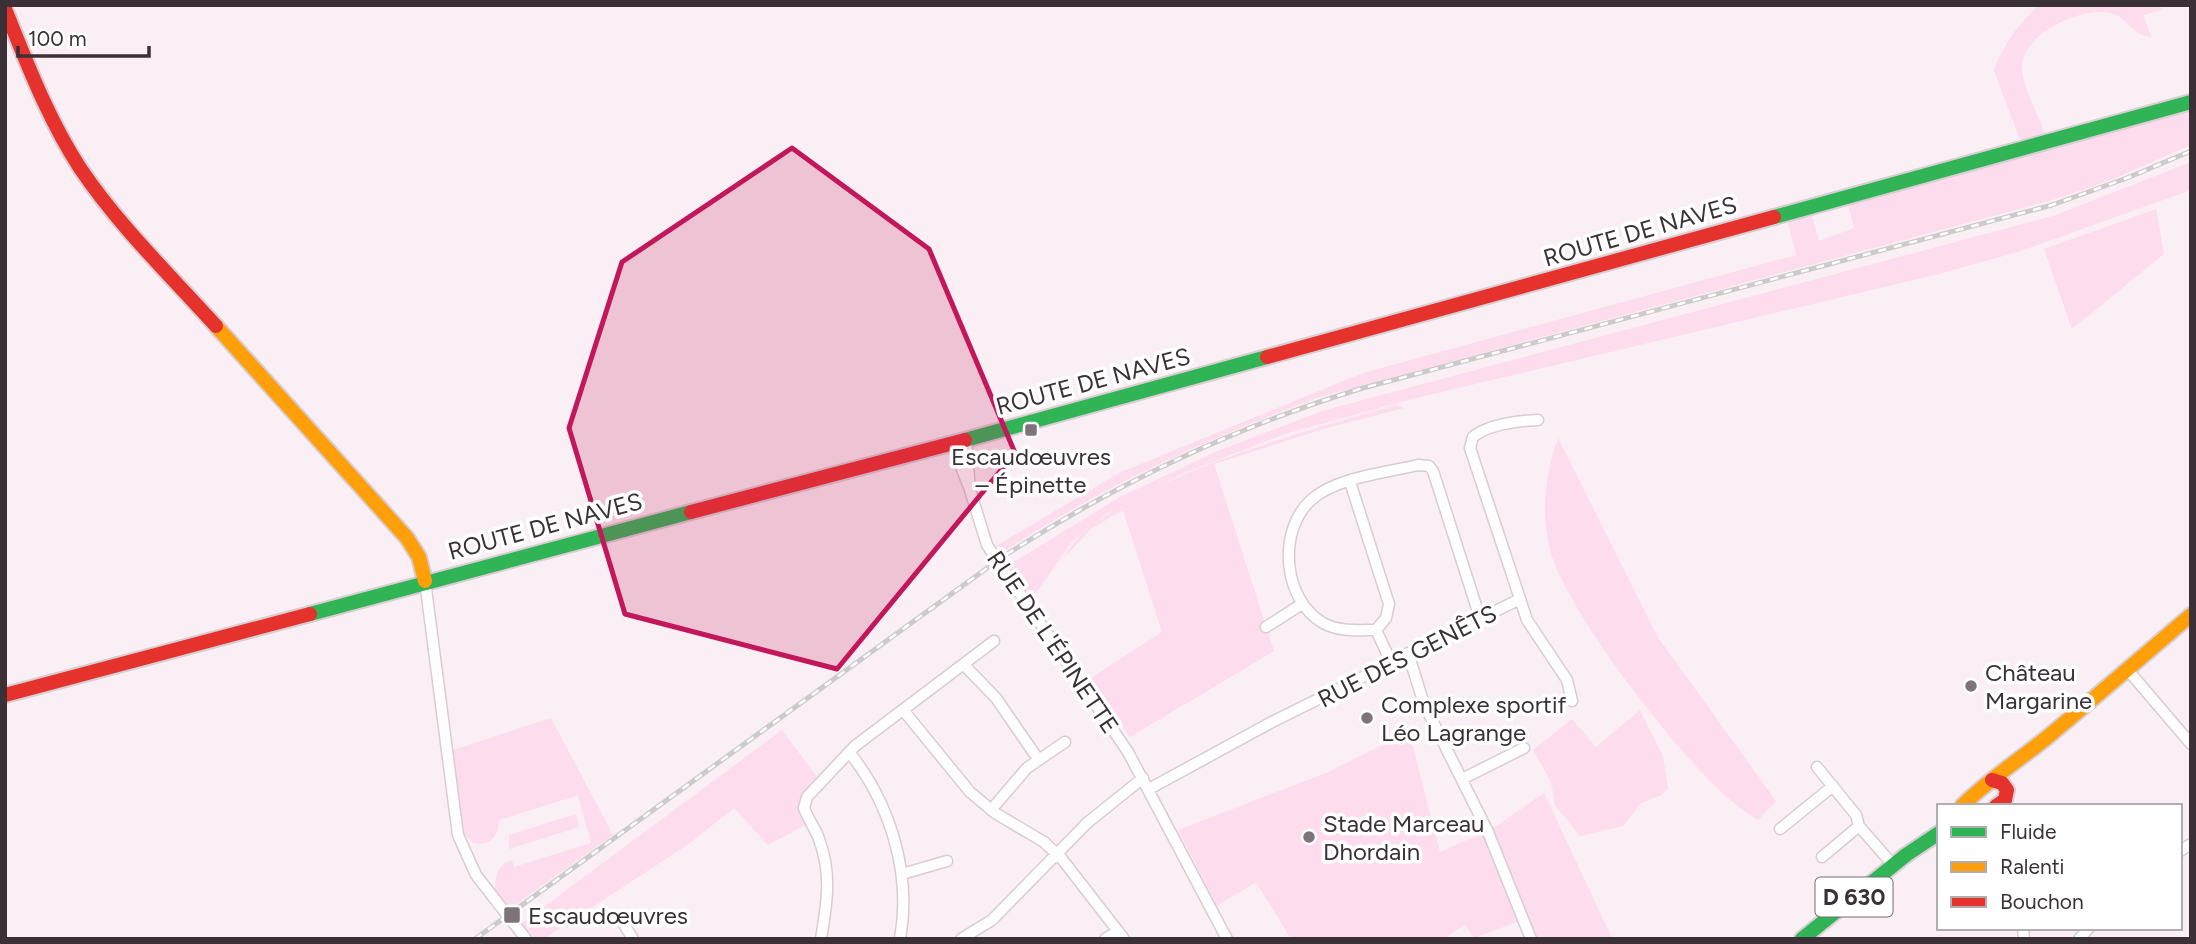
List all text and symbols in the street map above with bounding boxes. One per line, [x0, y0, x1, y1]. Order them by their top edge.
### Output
scale bar [18, 14, 149, 58]
text: 100 m [28, 26, 87, 51]
street label: ROUTE DE NAVES [1540, 190, 1740, 272]
street label: ROUTE DE NAVES [993, 341, 1193, 421]
marker: Escaudœuvres – Épinette [1023, 422, 1039, 438]
place label: Escaudœuvres – Épinette [951, 442, 1111, 499]
street label: ROUTE DE NAVES [445, 486, 645, 566]
street label: RUE DE L'ÉPINETTE [981, 545, 1125, 739]
street label: RUE DES GENÊTS [1313, 598, 1501, 714]
place label: Château Margarine [1985, 658, 2092, 715]
marker: Château Margarine [1963, 678, 1979, 694]
place label: Complexe sportif Léo Lagrange [1381, 690, 1566, 747]
marker: Complexe sportif Léo Lagrange [1359, 710, 1375, 726]
legend [1937, 804, 2182, 930]
place label: Stade Marceau Dhordain [1323, 809, 1484, 866]
text: Fluide [2000, 819, 2056, 844]
marker: Stade Marceau Dhordain [1301, 829, 1317, 845]
text: Ralenti [2000, 854, 2064, 879]
road number: D 630 [1815, 877, 1892, 916]
text: Bouchon [2000, 889, 2084, 914]
place label: Escaudœuvres [528, 901, 688, 930]
marker: Escaudœuvres [502, 905, 522, 925]

